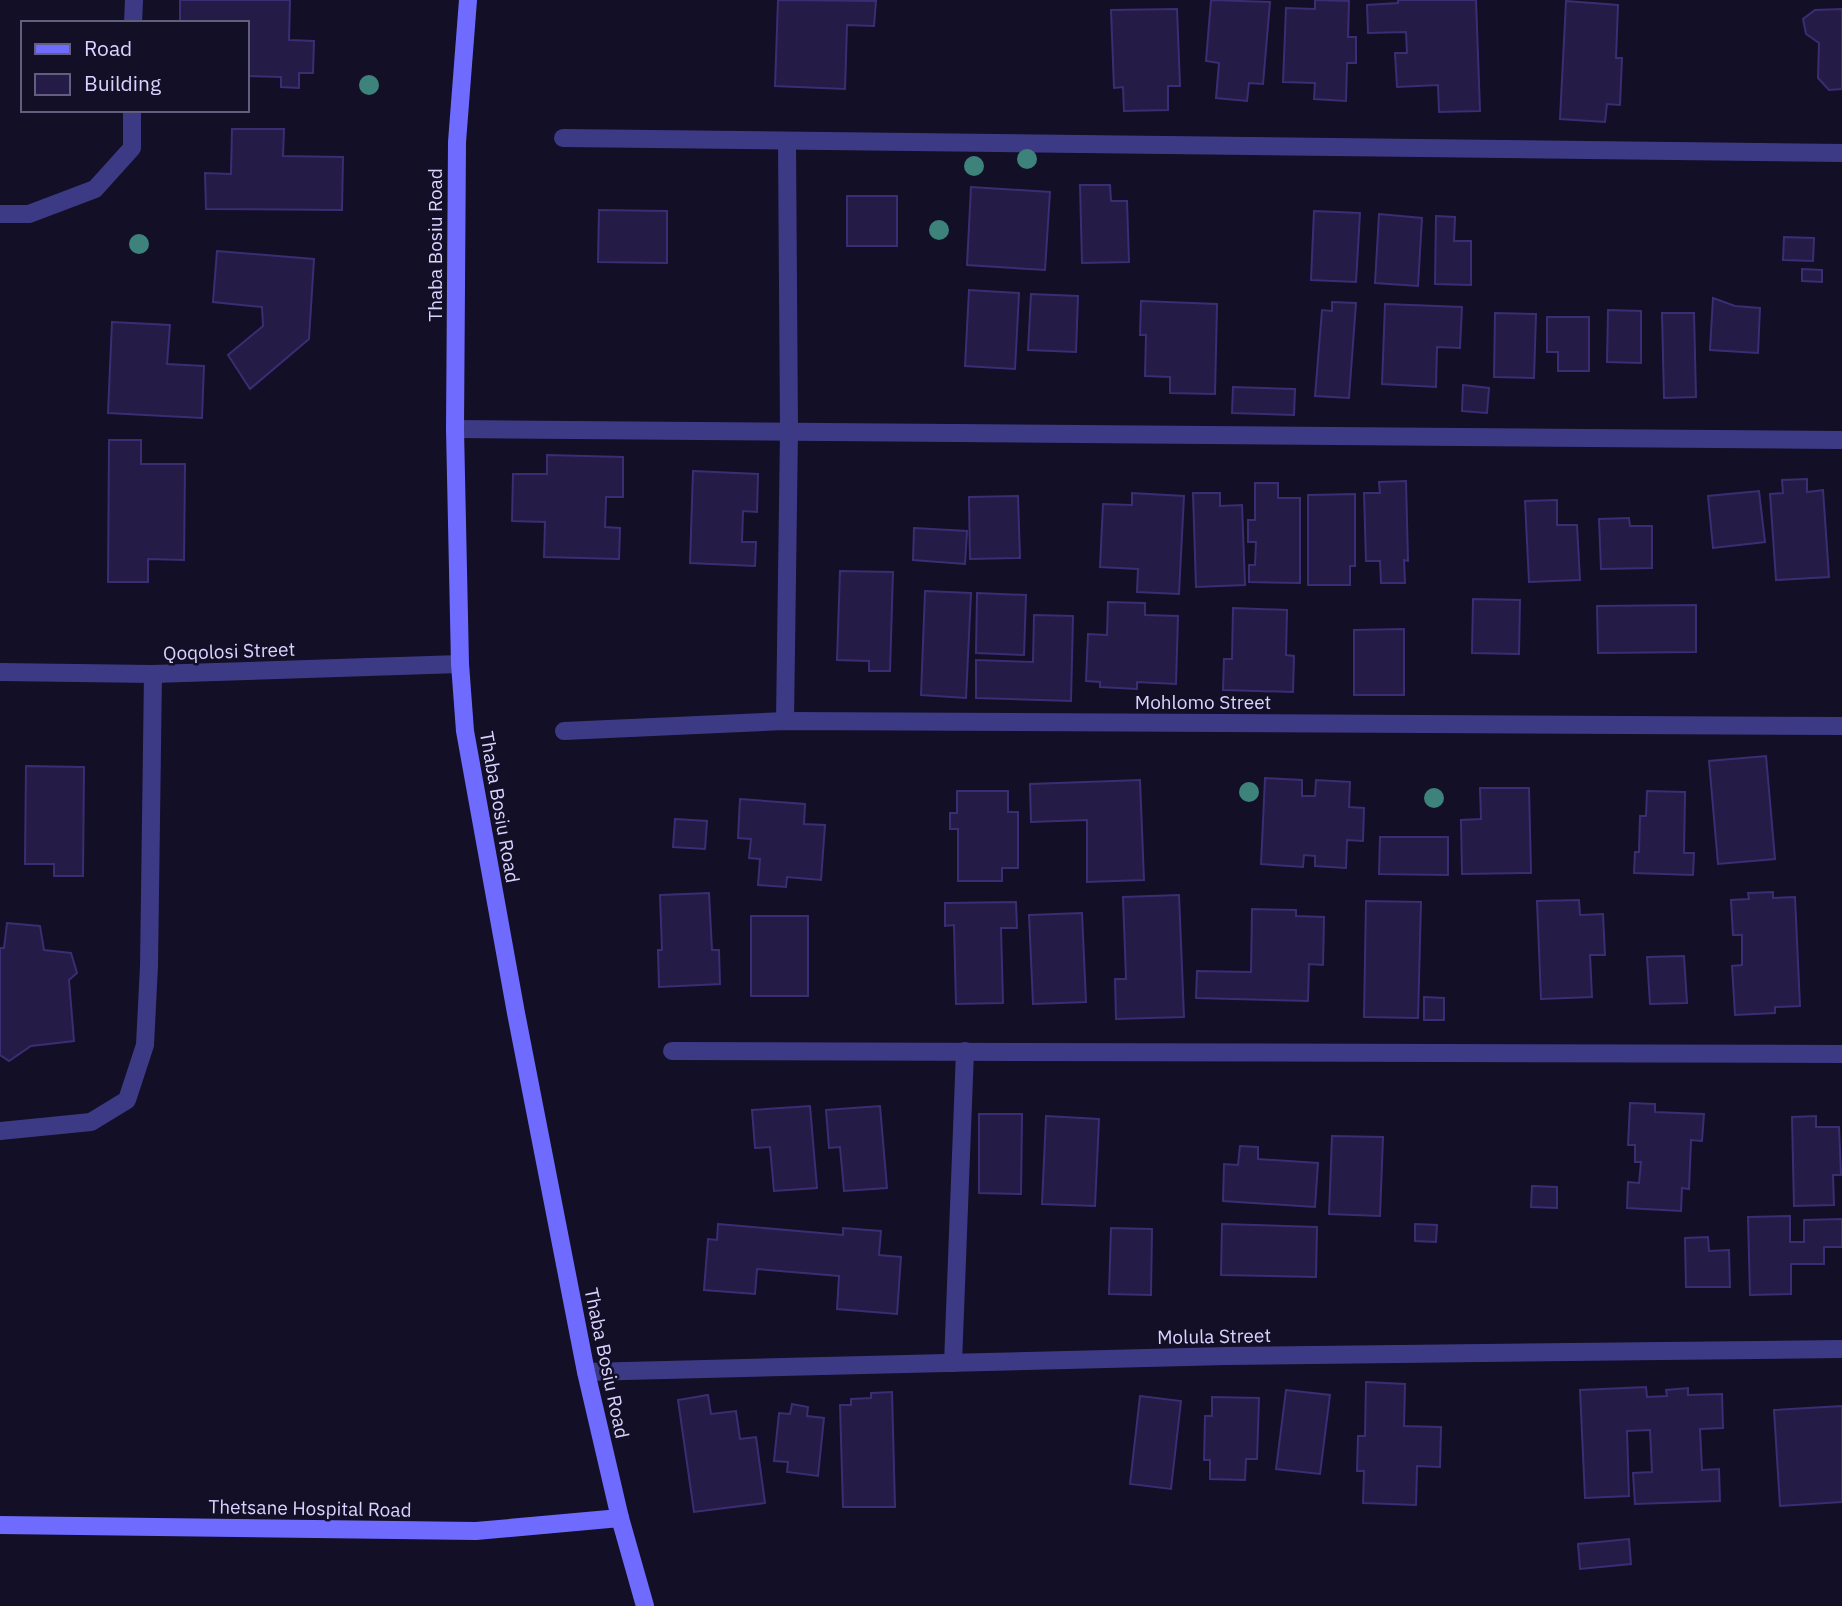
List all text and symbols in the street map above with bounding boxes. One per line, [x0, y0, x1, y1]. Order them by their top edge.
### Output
legend [21, 21, 248, 112]
text: Road [84, 34, 132, 62]
text: Building [84, 69, 161, 97]
street label: Thaba Bosiu Road [423, 168, 447, 322]
street label: Qoqolosi Street [163, 637, 295, 665]
street label: Mohlomo Street [1135, 690, 1271, 714]
street label: Thaba Bosiu Road [475, 729, 525, 885]
street label: Thaba Bosiu Road [579, 1285, 635, 1441]
street label: Molula Street [1157, 1323, 1271, 1349]
street label: Thetsane Hospital Road [208, 1494, 412, 1522]

